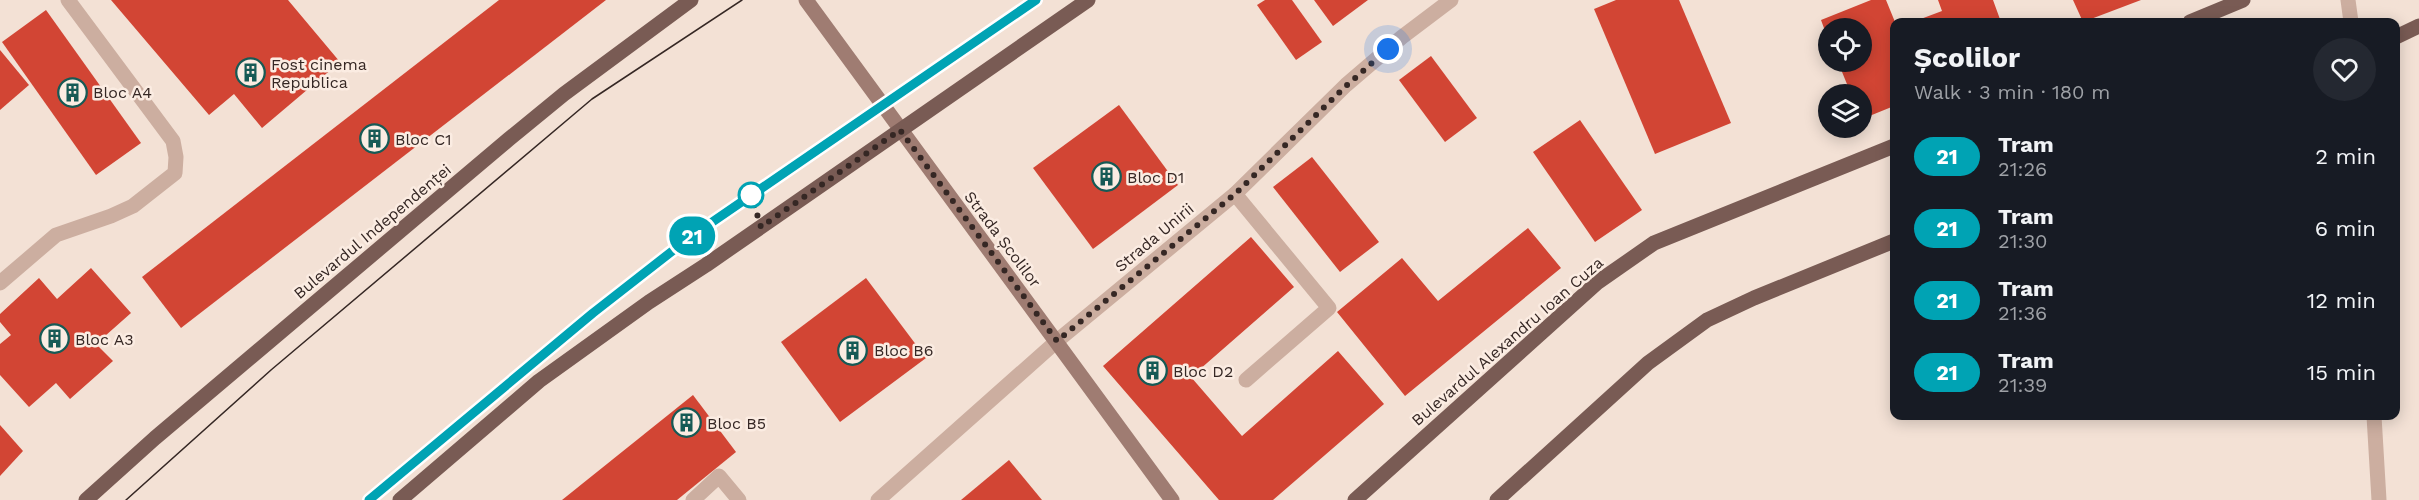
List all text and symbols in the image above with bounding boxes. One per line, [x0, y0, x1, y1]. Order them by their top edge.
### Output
map controls [1818, 18, 1872, 138]
button: locate [1818, 18, 1872, 72]
your location [1373, 34, 1403, 64]
button: heart [2313, 38, 2376, 101]
text: Școlilor [1914, 41, 2020, 74]
place label: Fost cinema Republica [271, 55, 367, 92]
building icon: Fost cinema Republica [234, 57, 266, 89]
building icon: Bloc A4 [56, 76, 88, 108]
text: Walk · 3 min · 180 m [1914, 80, 2110, 104]
place label: Bloc A4 [93, 83, 152, 102]
button: layers [1818, 84, 1872, 138]
building icon: Bloc C1 [358, 123, 390, 155]
place label: Bloc C1 [395, 130, 452, 149]
text: Tram [1998, 132, 2054, 157]
text: 21 [1936, 144, 1958, 169]
text: 2 min [2315, 144, 2376, 169]
text: 21:26 [1998, 157, 2047, 181]
street label: Bulevardul Independenței [290, 160, 455, 303]
building icon: Bloc D1 [1090, 161, 1122, 193]
place label: Bloc D1 [1127, 168, 1184, 187]
unlabelled marker [738, 182, 764, 208]
street label: Strada Școlilor [960, 187, 1045, 292]
street label: Strada Unirii [1111, 199, 1198, 276]
text: Tram [1998, 204, 2054, 229]
line badge: 21 [665, 216, 719, 256]
text: 21 [1936, 216, 1958, 241]
text: 6 min [2315, 216, 2376, 241]
text: 21 [681, 224, 703, 249]
text: 21:30 [1998, 229, 2047, 253]
street label: Bulevardul Alexandru Ioan Cuza [1408, 253, 1607, 430]
text: Tram [1998, 276, 2054, 301]
text: 21 [1936, 288, 1958, 313]
text: 12 min [2307, 288, 2376, 313]
text: 21:36 [1998, 301, 2047, 325]
building icon: Bloc A3 [38, 323, 70, 355]
place label: Bloc A3 [75, 330, 134, 349]
building icon: Bloc B6 [837, 334, 869, 366]
place label: Bloc B6 [874, 341, 934, 360]
text: Tram [1998, 348, 2054, 373]
building icon: Bloc D2 [1136, 355, 1168, 387]
text: 21 [1936, 360, 1958, 385]
text: 15 min [2307, 360, 2376, 385]
place label: Bloc D2 [1173, 362, 1233, 381]
text: 21:39 [1998, 373, 2047, 397]
building icon: Bloc B5 [670, 407, 702, 439]
place label: Bloc B5 [707, 414, 766, 433]

